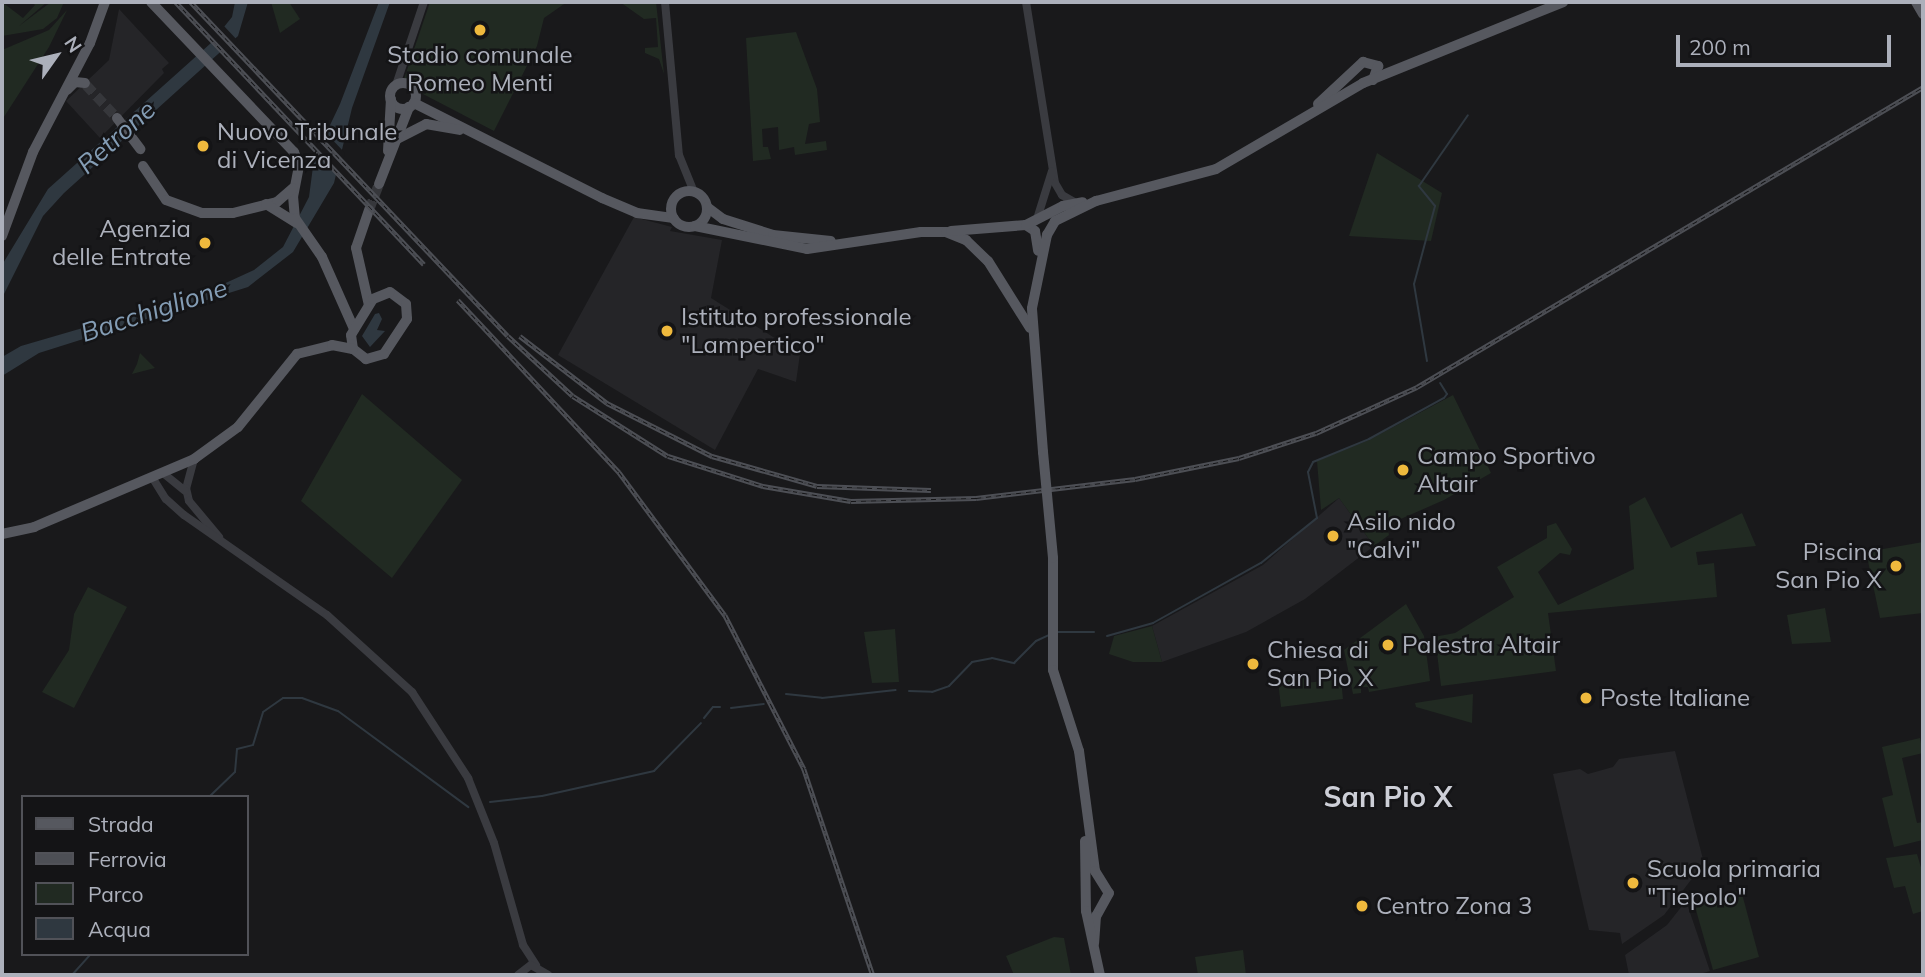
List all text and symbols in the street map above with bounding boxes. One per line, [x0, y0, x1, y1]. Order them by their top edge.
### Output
north arrow [21, 21, 91, 91]
scale bar [1680, 21, 1895, 65]
marker: Stadio comunale Romeo Menti [472, 22, 488, 38]
text: N [59, 32, 87, 57]
text: 200 m [1689, 34, 1751, 60]
place label: Stadio comunale Romeo Menti [387, 41, 573, 97]
water label: Retrone [70, 94, 162, 180]
place label: Nuovo Tribunale di Vicenza [217, 118, 397, 174]
marker: Nuovo Tribunale di Vicenza [195, 138, 211, 154]
place label: Agenzia delle Entrate [52, 215, 191, 271]
marker: Agenzia delle Entrate [197, 235, 213, 251]
water label: Bacchiglione [77, 272, 231, 348]
place label: Istituto professionale "Lampertico" [681, 303, 911, 359]
marker: Istituto professionale "Lampertico" [659, 323, 675, 339]
place label: Campo Sportivo Altair [1417, 442, 1596, 498]
marker: Campo Sportivo Altair [1395, 462, 1411, 478]
place label: Asilo nido "Calvi" [1347, 508, 1456, 564]
marker: Asilo nido "Calvi" [1325, 528, 1341, 544]
place label: Piscina San Pio X [1775, 538, 1882, 594]
marker: Piscina San Pio X [1888, 558, 1904, 574]
place label: Palestra Altair [1402, 631, 1560, 659]
place label: Chiesa di San Pio X [1267, 636, 1374, 692]
marker: Palestra Altair [1380, 637, 1396, 653]
marker: Chiesa di San Pio X [1245, 656, 1261, 672]
place label: Poste Italiane [1600, 684, 1750, 712]
marker: Poste Italiane [1578, 690, 1594, 706]
district label: San Pio X [1324, 780, 1452, 814]
legend [21, 795, 248, 956]
text: Strada [88, 811, 154, 837]
text: Ferrovia [88, 846, 167, 872]
place label: Scuola primaria "Tiepolo" [1647, 855, 1821, 911]
marker: Scuola primaria "Tiepolo" [1625, 875, 1641, 891]
text: Parco [88, 881, 143, 907]
place label: Centro Zona 3 [1376, 892, 1532, 920]
marker: Centro Zona 3 [1354, 898, 1370, 914]
text: Acqua [88, 916, 151, 942]

